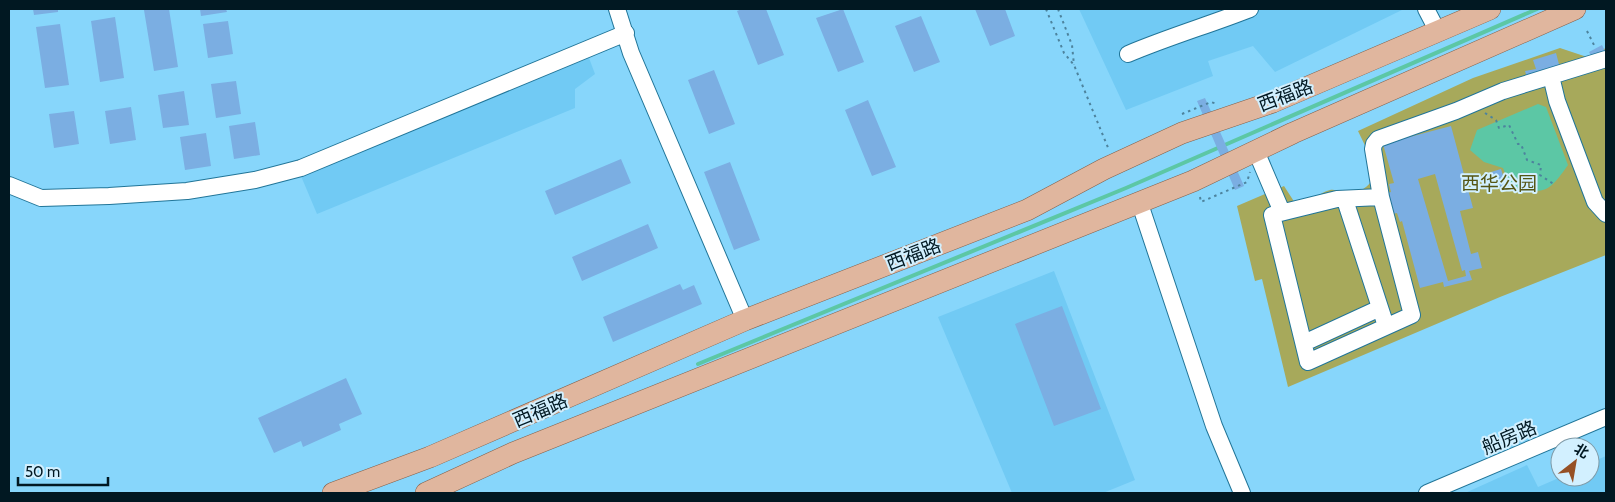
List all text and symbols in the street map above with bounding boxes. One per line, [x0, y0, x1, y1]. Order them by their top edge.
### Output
street label: 西福路 [1254, 75, 1316, 116]
park label: 西华公园 [1461, 172, 1537, 195]
street label: 西福路 [882, 234, 944, 275]
street label: 西福路 [509, 389, 571, 432]
street label: 船房路 [1478, 416, 1540, 459]
north arrow [1550, 437, 1600, 487]
text: 北 [1571, 440, 1592, 462]
scale bar [18, 454, 108, 486]
text: 50 m [25, 463, 60, 481]

